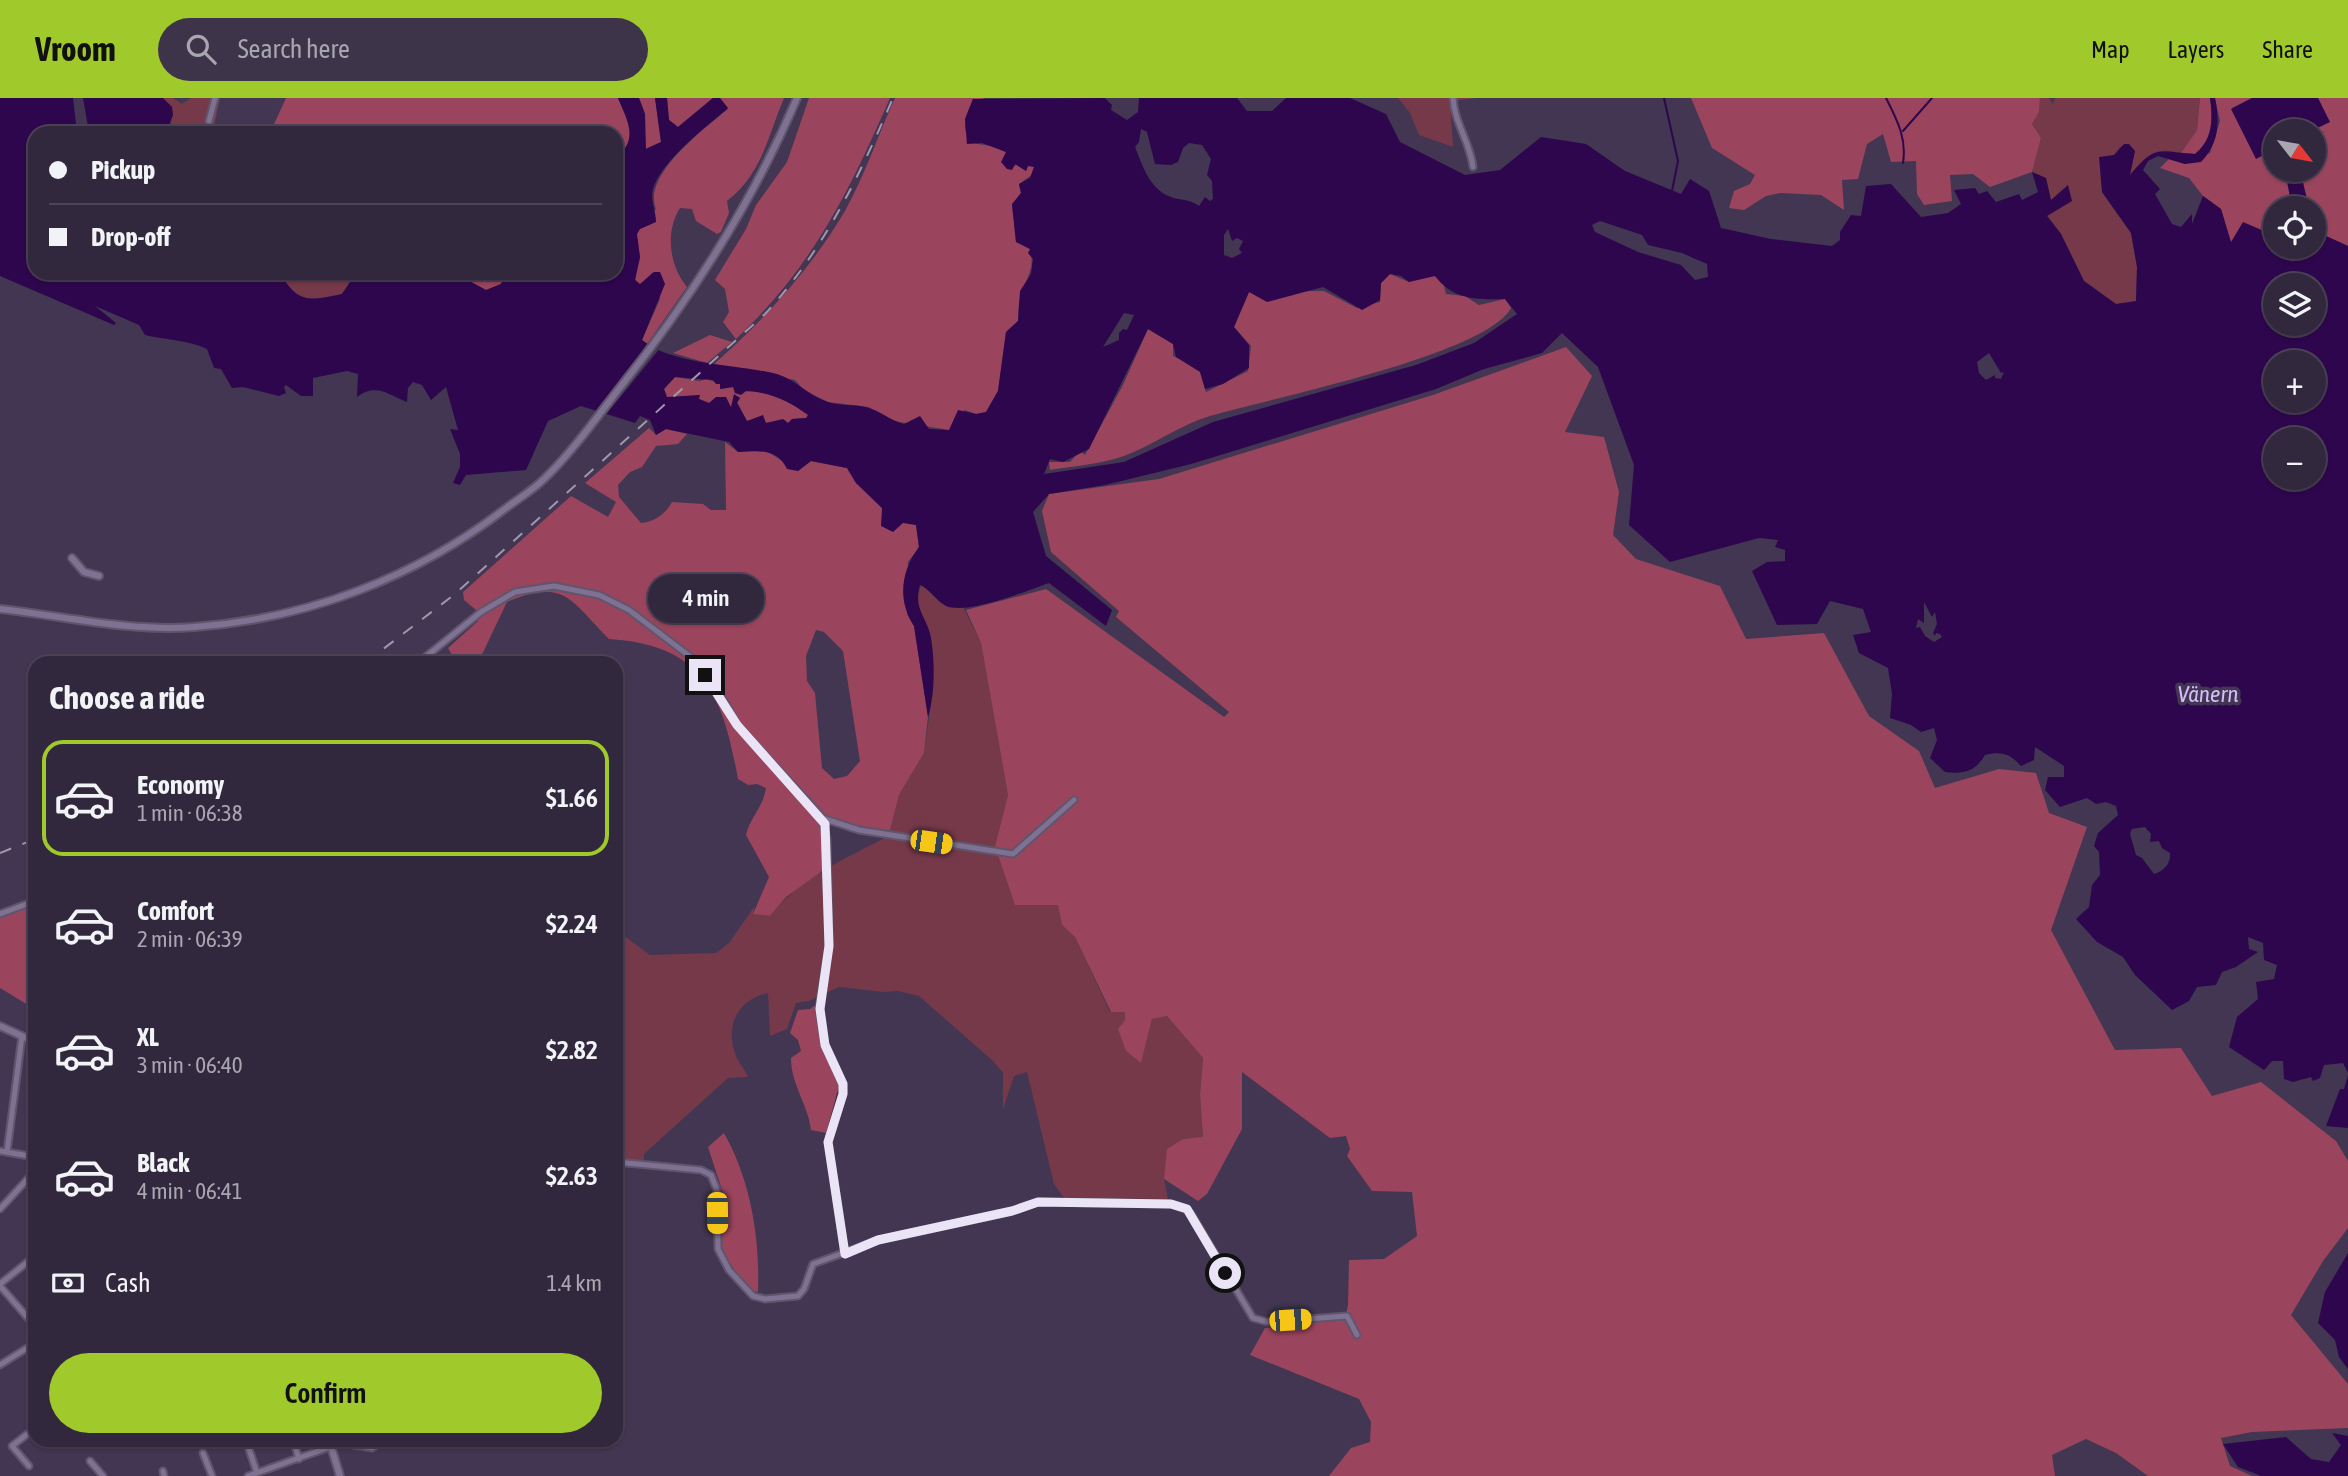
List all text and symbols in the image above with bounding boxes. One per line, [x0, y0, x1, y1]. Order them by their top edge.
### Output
search box [158, 18, 648, 81]
text: Vroom [35, 30, 116, 68]
icon: search [182, 30, 220, 68]
text: Search here [238, 34, 350, 64]
text: Map [2091, 36, 2130, 63]
text: Layers [2168, 36, 2224, 63]
text: Share [2262, 36, 2313, 63]
north arrow [2263, 119, 2326, 182]
map controls [2263, 119, 2326, 490]
text: Pickup [91, 155, 155, 185]
button: locate [2263, 196, 2326, 259]
text: Drop-off [91, 222, 171, 252]
button: layers [2263, 273, 2326, 336]
button: + [2263, 350, 2326, 413]
button: − [2263, 427, 2326, 490]
callout: 4 min [647, 574, 763, 622]
text: 4 min [683, 585, 729, 611]
route end [689, 659, 721, 691]
text: Choose a ride [49, 679, 205, 716]
water label: Vänern [2178, 681, 2238, 707]
icon: car [53, 767, 116, 830]
text: Economy [137, 770, 224, 800]
text: $1.66 [546, 783, 598, 813]
text: 1 min · 06:38 [137, 800, 243, 826]
car [909, 829, 954, 855]
icon: car [53, 893, 116, 956]
text: Comfort [137, 896, 214, 926]
text: $2.24 [546, 909, 598, 939]
text: 2 min · 06:39 [137, 926, 243, 952]
icon: car [53, 1019, 116, 1082]
text: XL [137, 1022, 159, 1052]
text: $2.82 [546, 1035, 598, 1065]
text: 3 min · 06:40 [137, 1052, 243, 1078]
icon: car [53, 1145, 116, 1208]
text: Black [137, 1148, 189, 1178]
text: $2.63 [546, 1161, 598, 1191]
text: 4 min · 06:41 [137, 1178, 243, 1204]
car [707, 1192, 728, 1234]
route start [1209, 1257, 1241, 1289]
icon: cash [49, 1264, 87, 1302]
text: Cash [105, 1268, 151, 1298]
text: 1.4 km [546, 1270, 602, 1296]
car [1269, 1308, 1312, 1332]
button: Confirm [49, 1353, 602, 1433]

